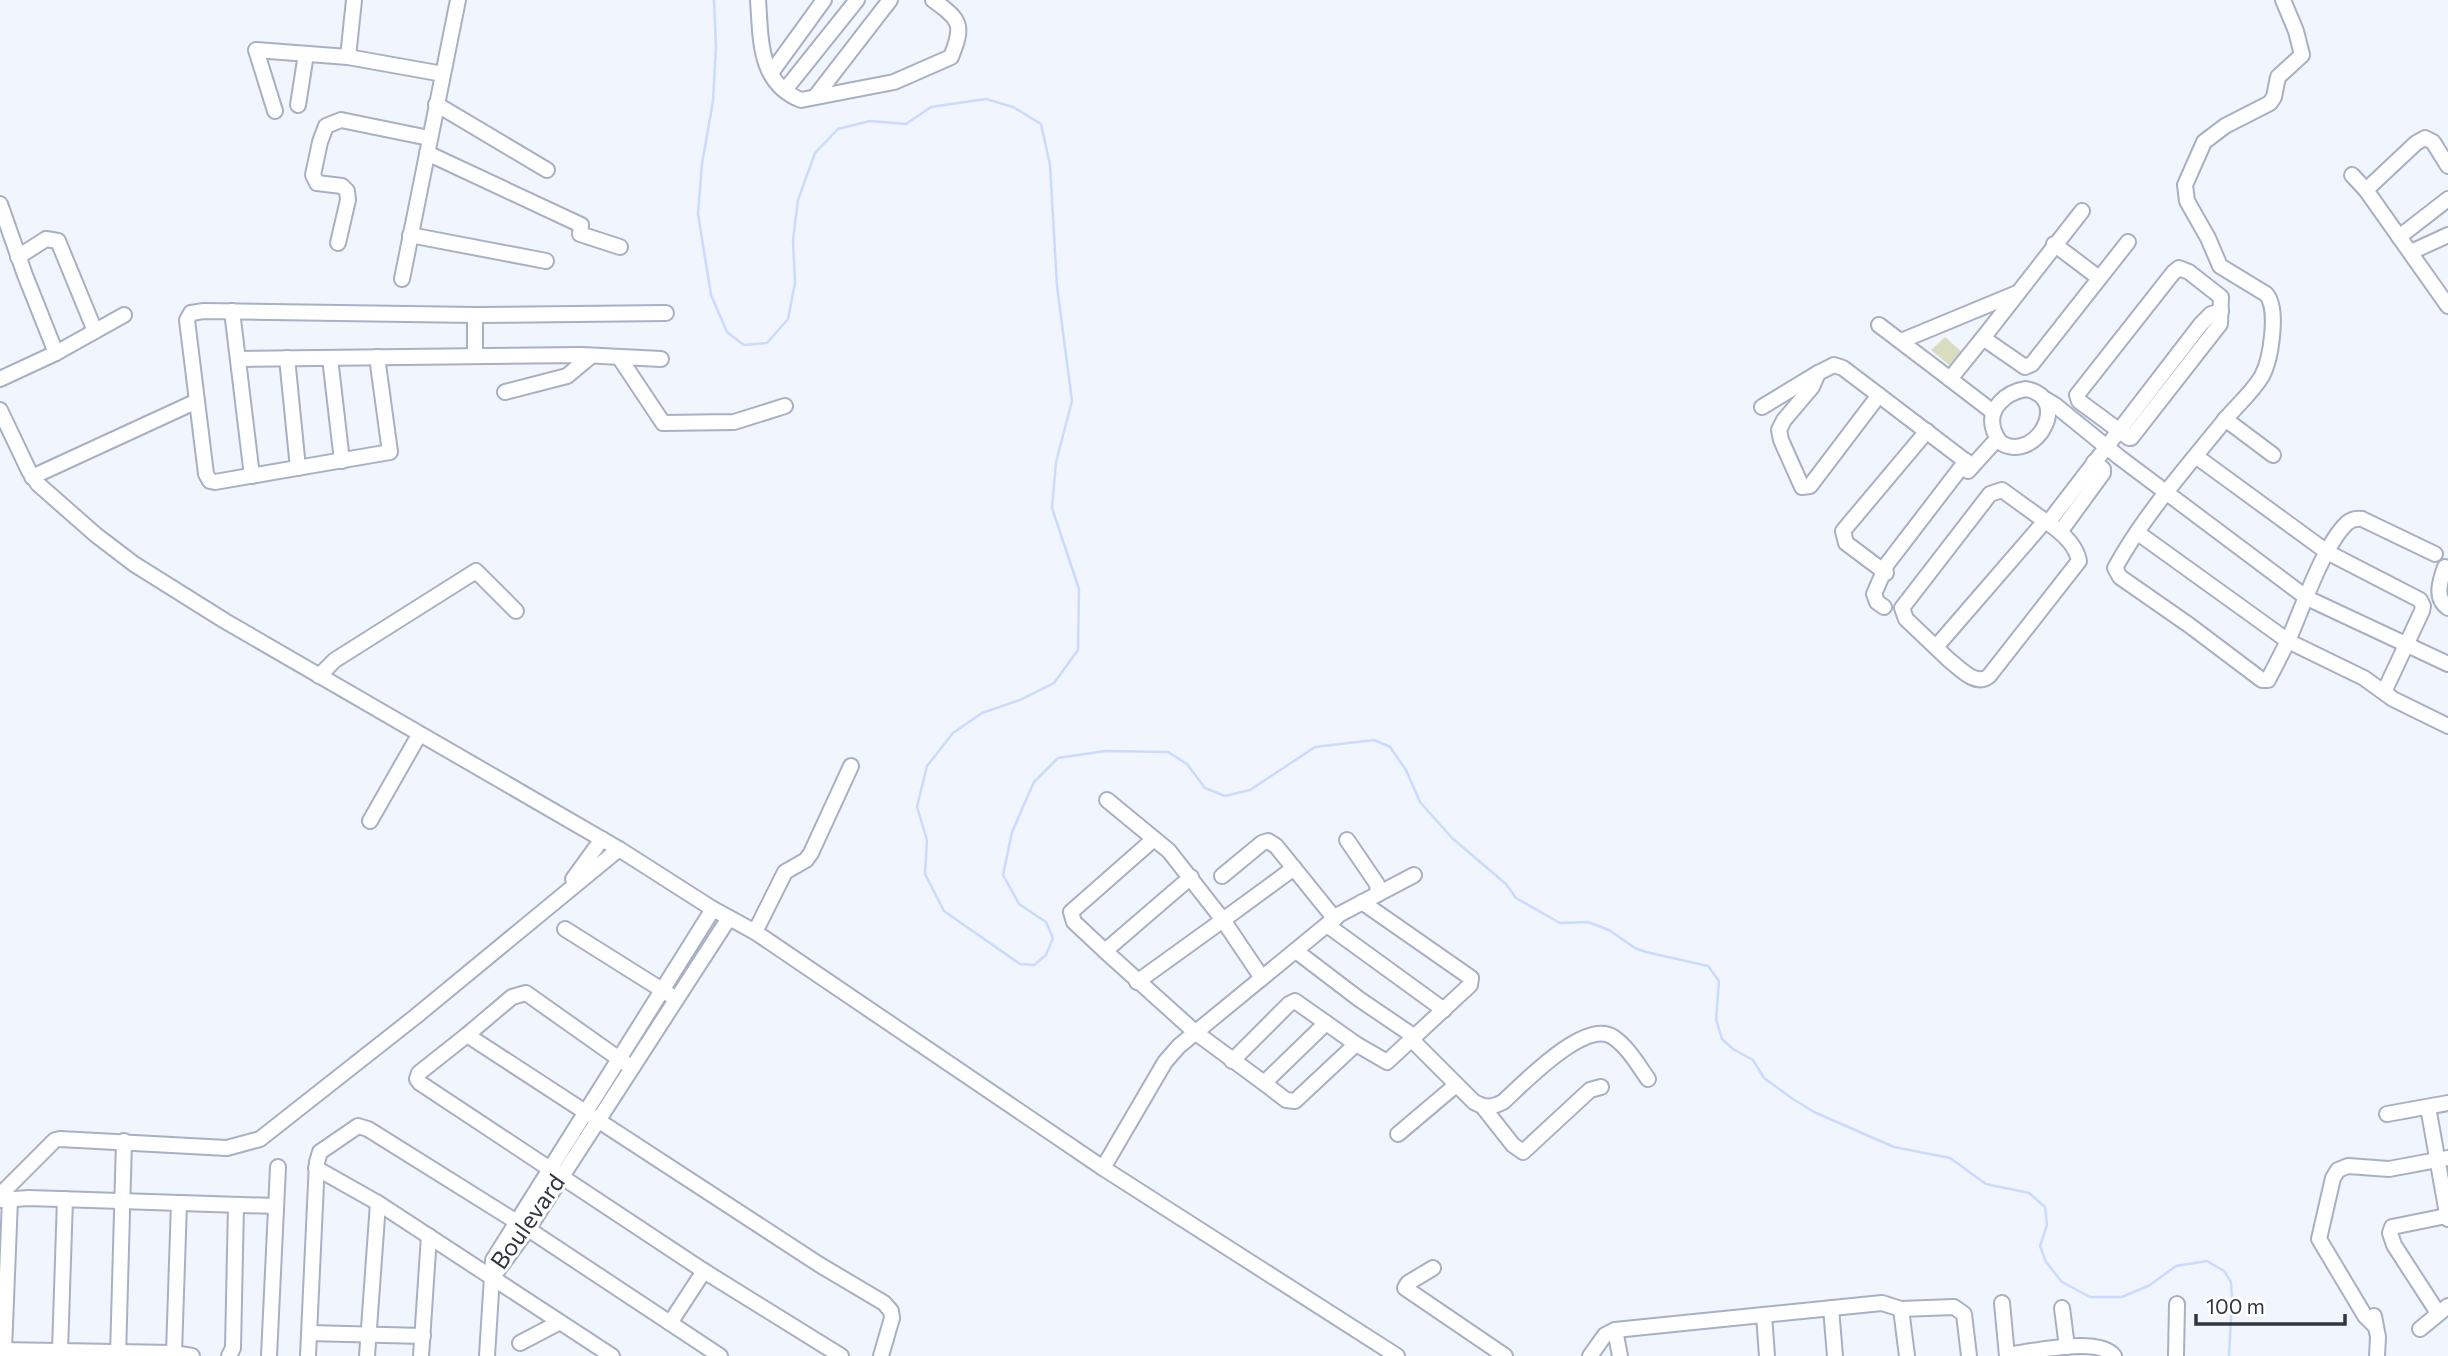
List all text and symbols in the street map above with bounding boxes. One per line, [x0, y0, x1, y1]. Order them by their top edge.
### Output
street label: Boulevard [484, 1168, 570, 1274]
scale bar [2196, 1282, 2345, 1326]
text: 100 m [2206, 1293, 2265, 1318]

